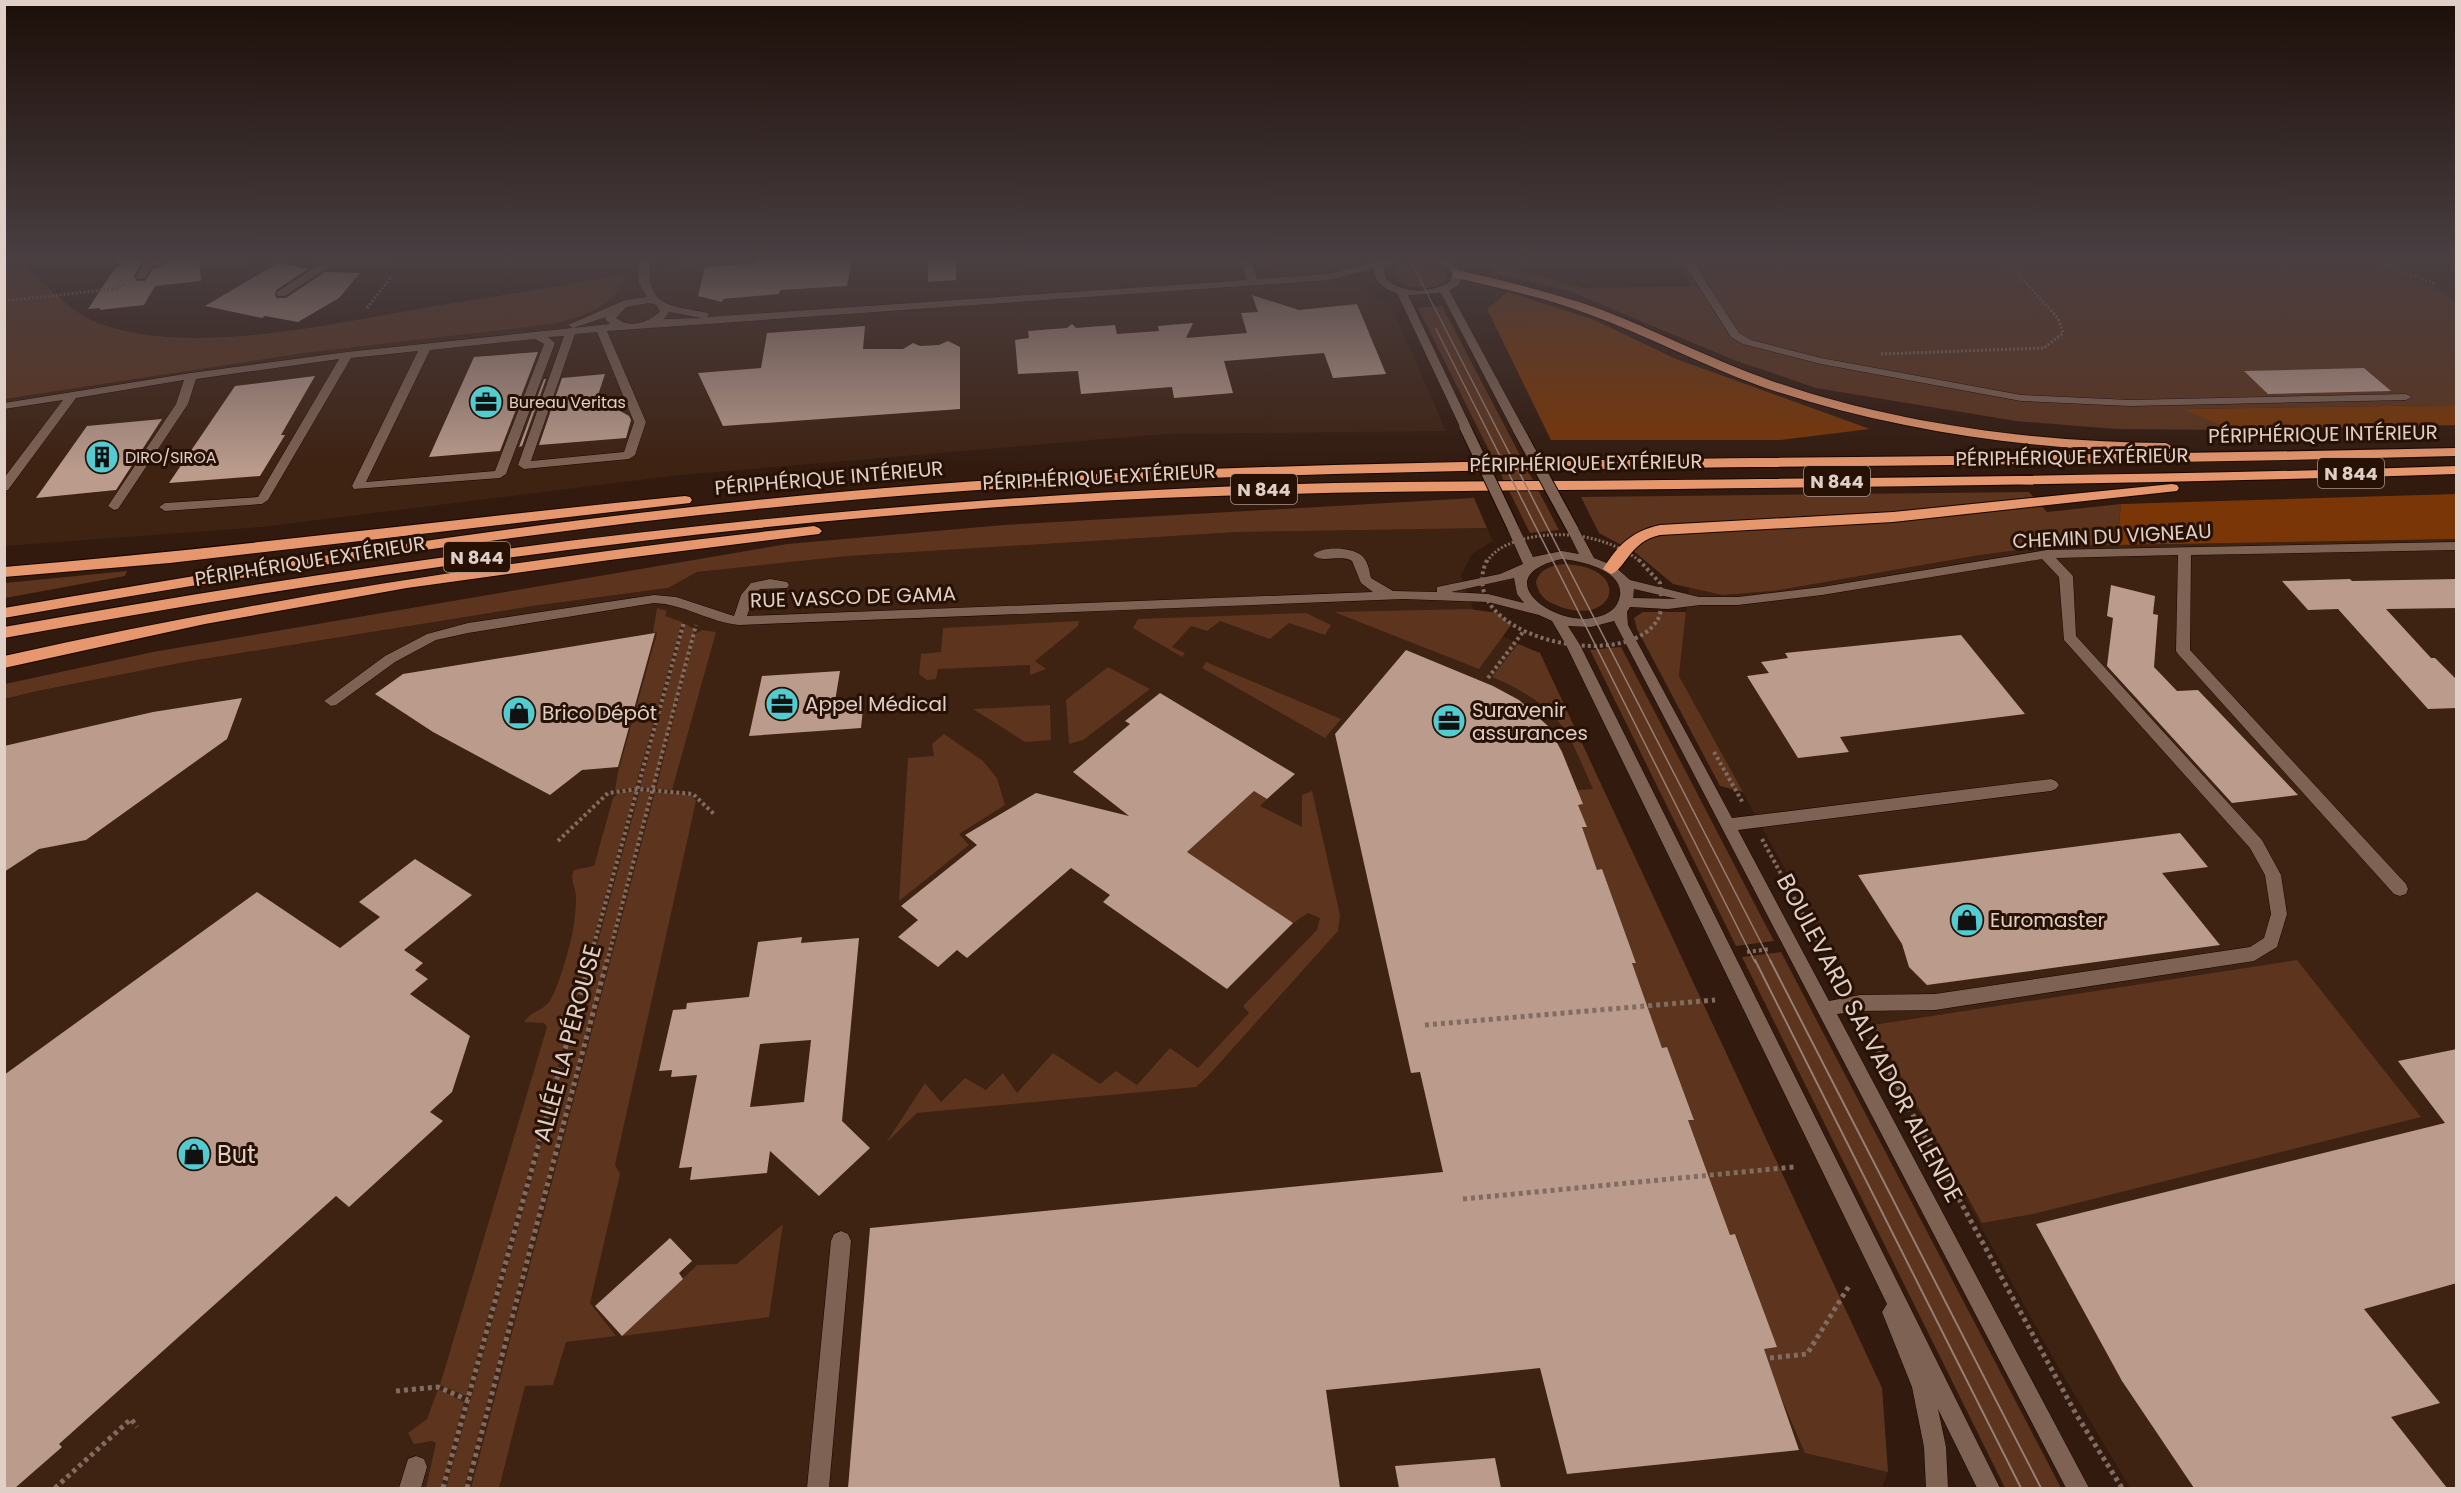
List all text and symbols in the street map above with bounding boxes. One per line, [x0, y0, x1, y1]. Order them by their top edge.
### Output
office icon: Bureau Veritas [468, 384, 504, 420]
place label: Bureau Veritas [509, 391, 626, 414]
street label: PÉRIPHÉRIQUE INTÉRIEUR [2208, 418, 2438, 450]
building icon: DIRO/SIROA [84, 439, 120, 475]
street label: PÉRIPHÉRIQUE EXTÉRIEUR [1955, 441, 2189, 473]
place label: DIRO/SIROA [125, 446, 217, 469]
street label: PÉRIPHÉRIQUE EXTÉRIEUR [1469, 447, 1703, 479]
street label: PÉRIPHÉRIQUE INTÉRIEUR [713, 454, 945, 502]
street label: PÉRIPHÉRIQUE EXTÉRIEUR [982, 457, 1216, 497]
road number: N 844 [2318, 458, 2384, 488]
road number: N 844 [1804, 466, 1870, 496]
road number: N 844 [1231, 474, 1297, 504]
street label: CHEMIN DU VIGNEAU [2012, 517, 2212, 555]
street label: PÉRIPHÉRIQUE EXTÉRIEUR [193, 529, 427, 593]
road number: N 844 [444, 542, 510, 572]
street label: RUE VASCO DE GAMA [750, 579, 956, 615]
office icon: Appel Médical [764, 686, 800, 722]
place label: Appel Médical [805, 690, 947, 718]
shop icon: Brico Dépôt [501, 695, 537, 731]
place label: Suravenir assurances [1472, 696, 1588, 747]
place label: Brico Dépôt [542, 699, 657, 727]
office icon: Suravenir assurances [1431, 703, 1467, 739]
street label: BOULEVARD SALVADOR ALLENDE [1769, 868, 1971, 1208]
shop icon: Euromaster [1949, 902, 1985, 938]
place label: Euromaster [1990, 906, 2105, 934]
street label: ALLÉE LA PÉROUSE [525, 941, 609, 1145]
shop icon: But [176, 1136, 212, 1172]
place label: But [217, 1138, 256, 1171]

